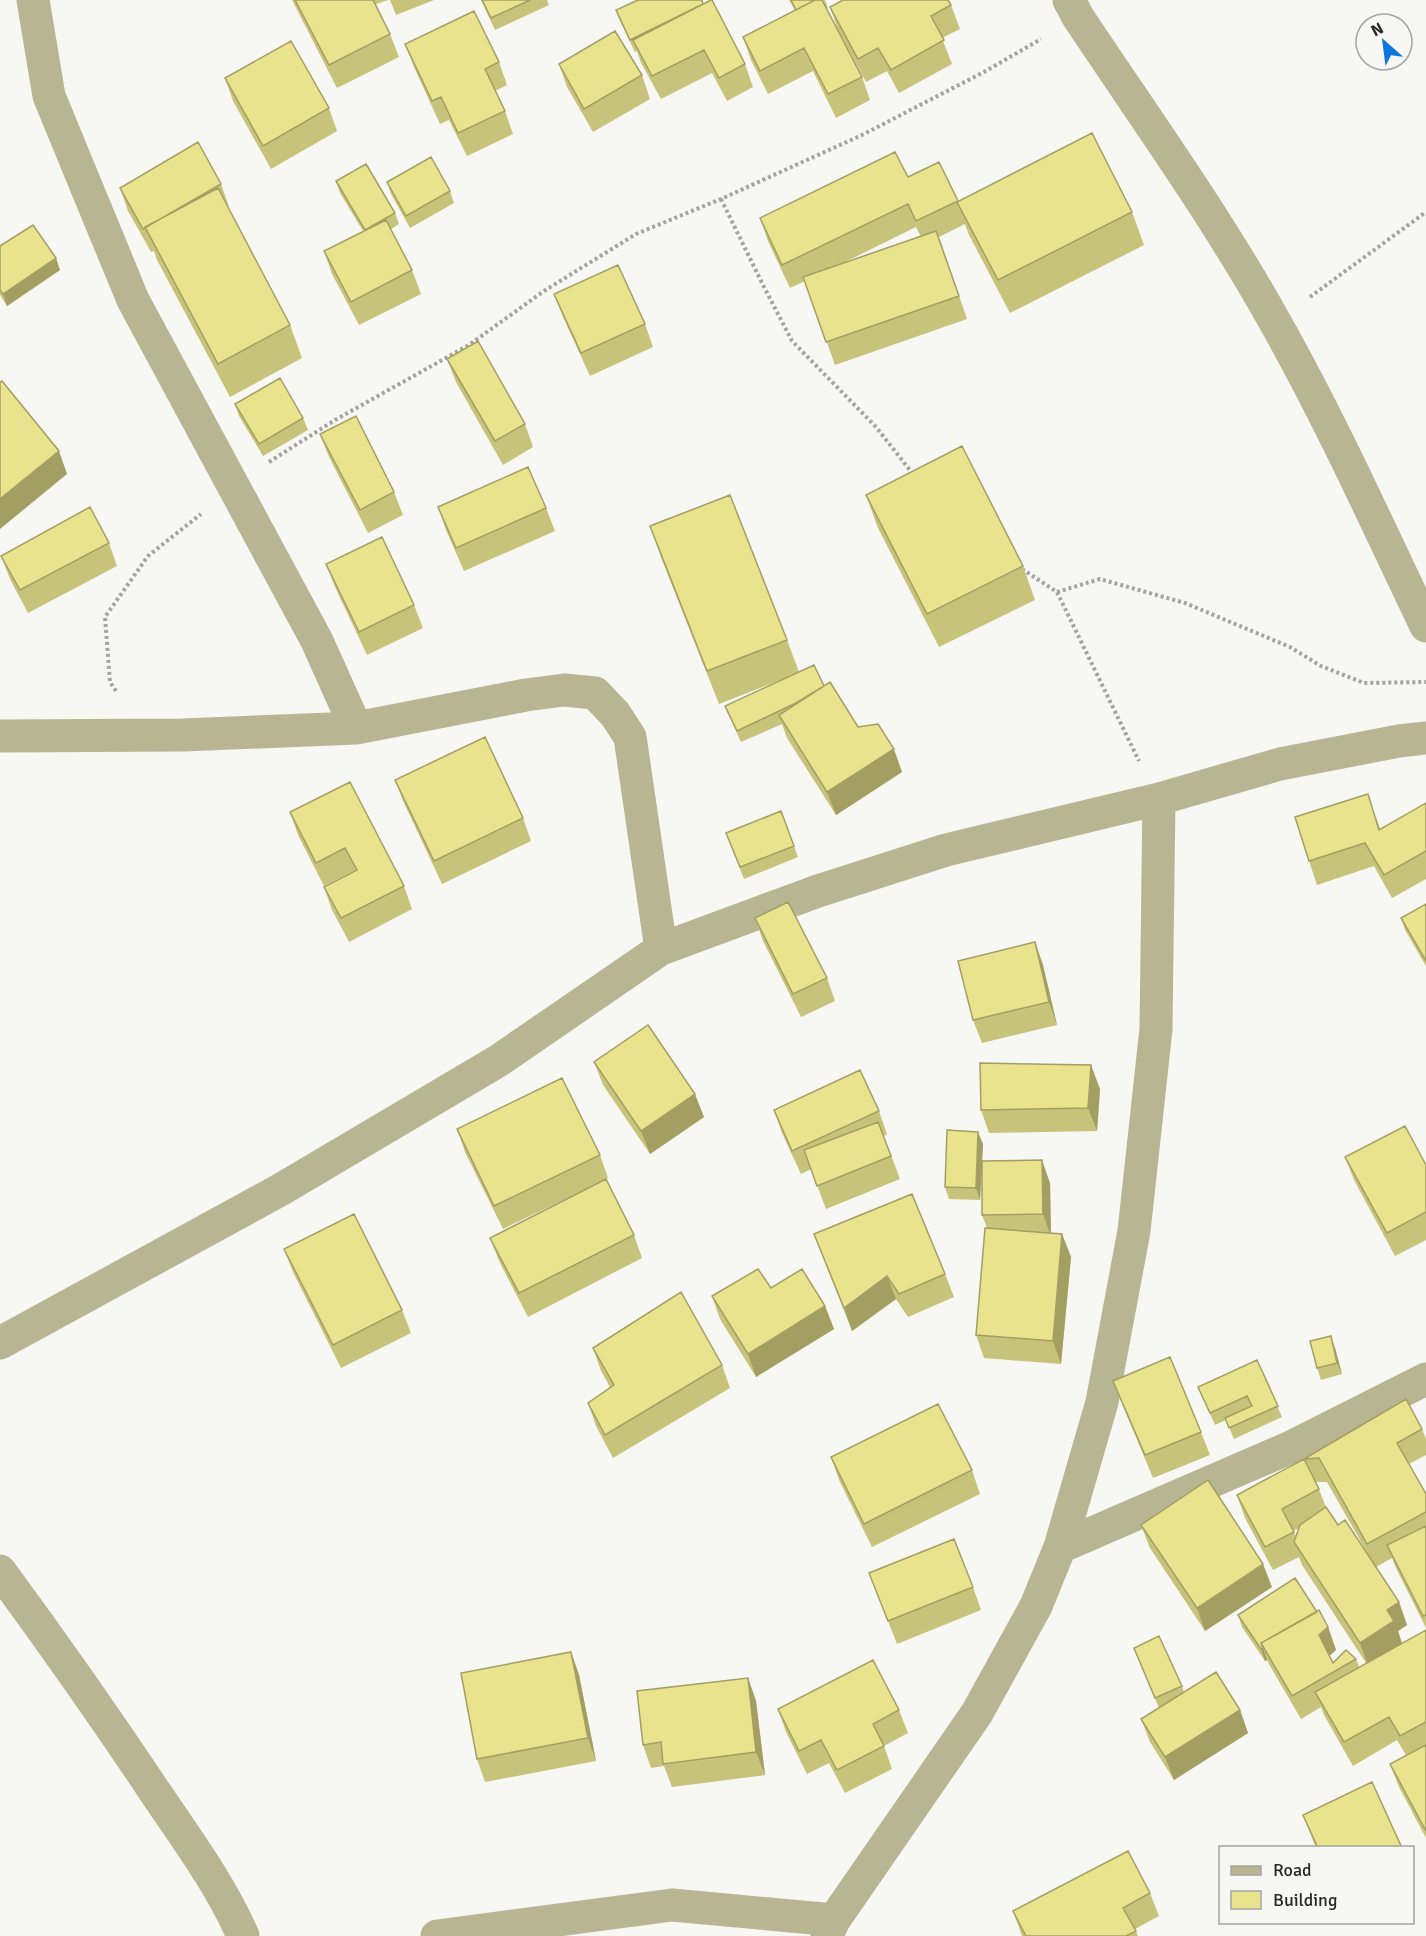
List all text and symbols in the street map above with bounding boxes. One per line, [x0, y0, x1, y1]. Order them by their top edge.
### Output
north arrow [1354, 12, 1414, 72]
text: N [1368, 18, 1387, 41]
legend [1219, 1846, 1414, 1924]
text: Road [1273, 1859, 1312, 1881]
text: Building [1273, 1889, 1337, 1911]

